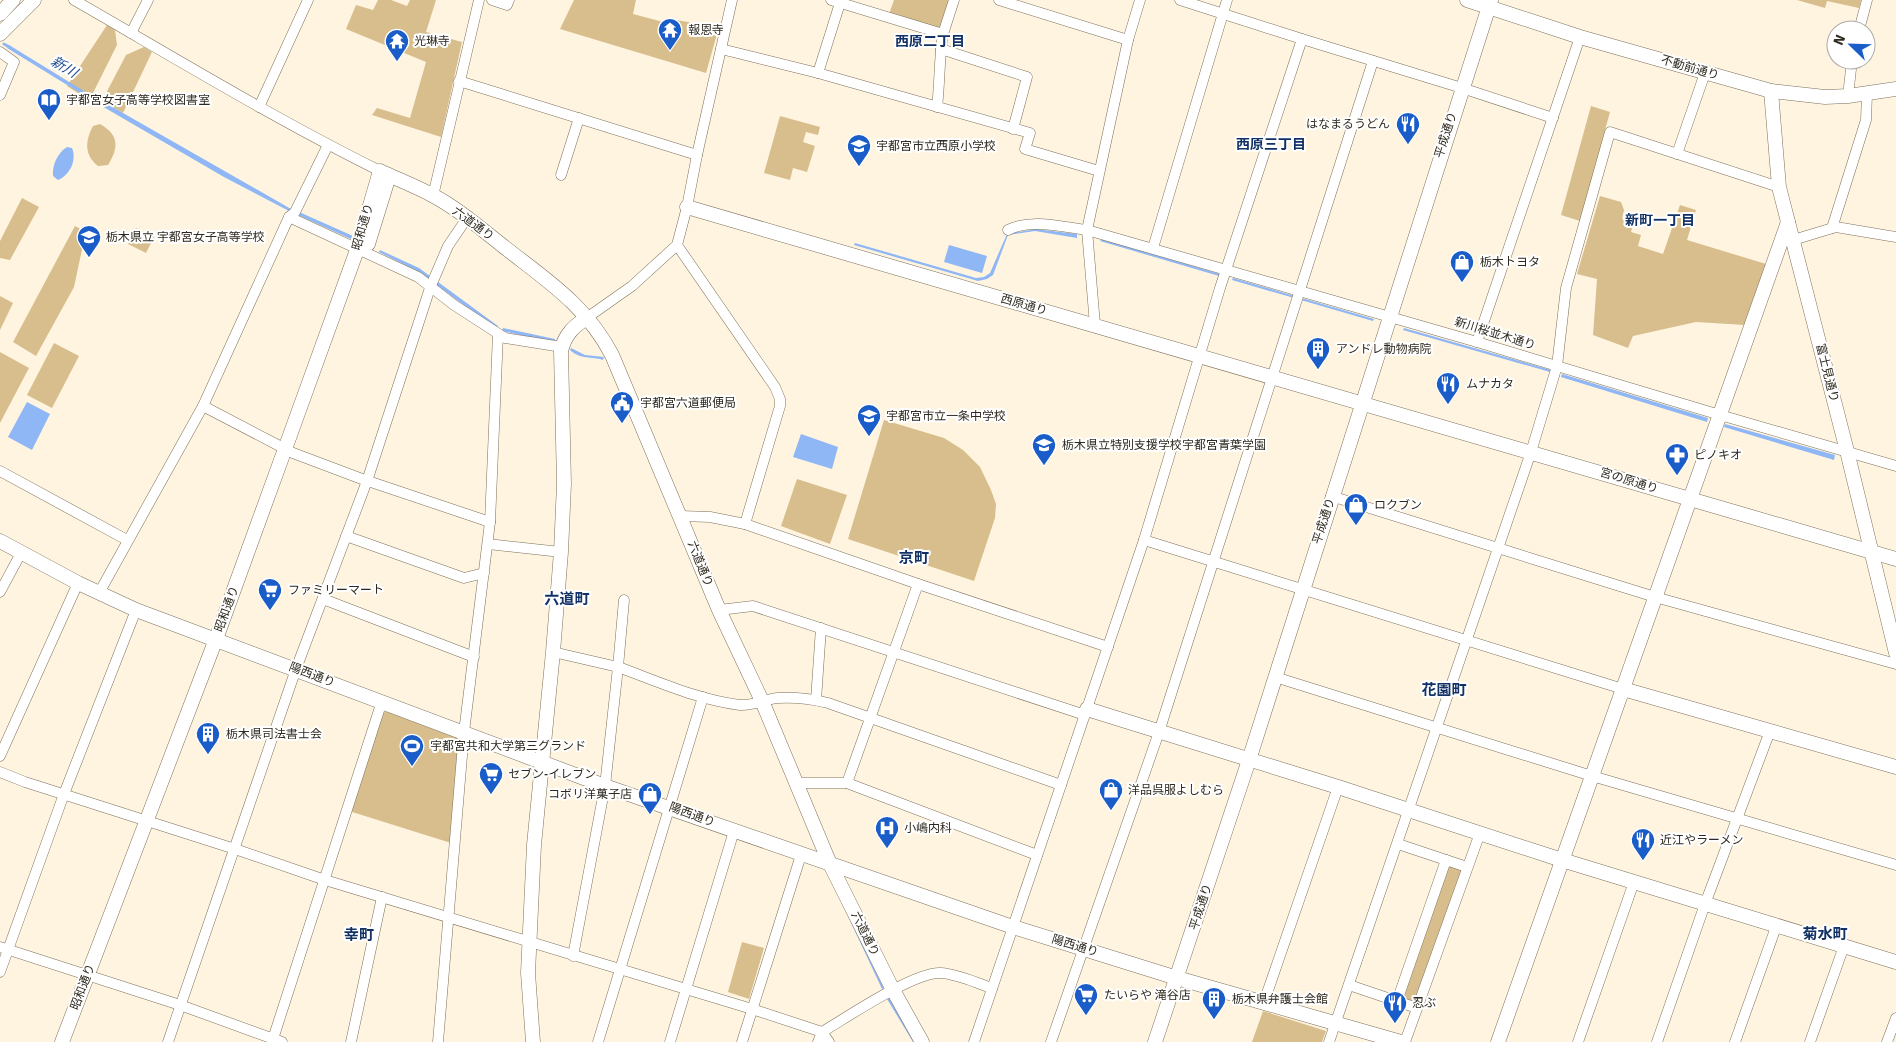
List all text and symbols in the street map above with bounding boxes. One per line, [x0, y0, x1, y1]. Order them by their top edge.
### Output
temple icon: 報恩寺 [657, 17, 683, 51]
north arrow [1826, 20, 1876, 70]
place label: 報恩寺 [688, 23, 724, 38]
temple icon: 光琳寺 [384, 28, 410, 62]
text: N [1830, 32, 1849, 48]
district label: 西原二丁目 [895, 33, 965, 50]
place label: 光琳寺 [414, 34, 450, 49]
water label: 新川 [48, 53, 82, 83]
street label: 不動前通り [1659, 53, 1721, 83]
library icon: 宇都宮女子高等学校図書室 [36, 87, 62, 121]
place label: 宇都宮女子高等学校図書室 [66, 93, 210, 108]
street label: 平成通り [1431, 110, 1461, 160]
restaurant icon: はなまるうどん [1395, 111, 1421, 145]
place label: はなまるうどん [1306, 117, 1390, 132]
school or university icon: 宇都宮市立西原小学校 [846, 133, 872, 167]
district label: 西原三丁目 [1236, 136, 1306, 153]
place label: 宇都宮市立西原小学校 [876, 139, 996, 154]
street label: 昭和通り [349, 202, 377, 252]
street label: 六道通り [449, 204, 497, 244]
district label: 新町一丁目 [1625, 212, 1695, 229]
school or university icon: 栃木県立 宇都宮女子高等学校 [76, 224, 102, 258]
place label: 栃木県立 宇都宮女子高等学校 [106, 230, 265, 245]
shop icon: 栃木トヨタ [1449, 249, 1475, 283]
place label: 栃木トヨタ [1480, 255, 1540, 270]
street label: 西原通り [999, 291, 1049, 319]
street label: 新川桜並木通り [1453, 315, 1537, 353]
building icon: アンドレ動物病院 [1305, 336, 1331, 370]
place label: アンドレ動物病院 [1336, 342, 1432, 357]
street label: 富士見通り [1812, 342, 1842, 404]
restaurant icon: ムナカタ [1435, 371, 1461, 405]
place label: ムナカタ [1466, 377, 1514, 392]
public building icon: 宇都宮六道郵便局 [609, 390, 635, 424]
place label: 宇都宮六道郵便局 [640, 396, 736, 411]
school or university icon: 宇都宮市立一条中学校 [856, 403, 882, 437]
place label: 宇都宮市立一条中学校 [886, 409, 1006, 424]
school or university icon: 栃木県立特別支援学校宇都宮青葉学園 [1031, 432, 1057, 466]
place label: 栃木県立特別支援学校宇都宮青葉学園 [1062, 438, 1266, 453]
pharmacy icon: ピノキオ [1664, 442, 1690, 476]
place label: ピノキオ [1694, 448, 1742, 463]
street label: 宮の原通り [1598, 465, 1660, 497]
shop icon: ロクブン [1343, 492, 1369, 526]
street label: 平成通り [1309, 496, 1339, 546]
place label: ロクブン [1374, 498, 1422, 513]
street label: 六道通り [684, 539, 716, 589]
district label: 京町 [899, 549, 929, 567]
supermarket icon: ファミリーマート [257, 577, 283, 611]
place label: ファミリーマート [288, 583, 384, 598]
street label: 昭和通り [212, 584, 242, 634]
district label: 六道町 [544, 590, 590, 608]
street label: 陽西通り [287, 659, 337, 691]
district label: 花園町 [1421, 681, 1467, 699]
building icon: 栃木県司法書士会 [195, 721, 221, 755]
place label: 栃木県司法書士会 [226, 727, 322, 742]
sports icon: 宇都宮共和大学第三グランド [399, 733, 425, 767]
place label: 宇都宮共和大学第三グランド [430, 739, 586, 754]
supermarket icon: セブン-イレブン [478, 761, 504, 795]
place label: セブン-イレブン [508, 767, 596, 782]
shop icon: 洋品呉服よしむら [1098, 777, 1124, 811]
shop icon: コボリ洋菓子店 [637, 781, 663, 815]
place label: 洋品呉服よしむら [1128, 783, 1224, 798]
place label: コボリ洋菓子店 [548, 787, 632, 802]
street label: 陽西通り [667, 800, 717, 830]
hospital icon: 小嶋内科 [874, 815, 900, 849]
place label: 小嶋内科 [904, 821, 952, 836]
restaurant icon: 近江やラーメン [1630, 827, 1656, 861]
place label: 近江やラーメン [1660, 833, 1744, 848]
street label: 平成通り [1186, 882, 1216, 932]
street label: 六道通り [848, 909, 882, 959]
district label: 菊水町 [1802, 925, 1848, 943]
district label: 幸町 [344, 926, 374, 944]
street label: 陽西通り [1050, 932, 1100, 960]
street label: 昭和通り [67, 962, 99, 1012]
supermarket icon: たいらや 滝谷店 [1073, 982, 1099, 1016]
building icon: 栃木県弁護士会館 [1201, 986, 1227, 1020]
place label: たいらや 滝谷店 [1104, 988, 1191, 1003]
restaurant icon: 忍ぶ [1382, 990, 1408, 1024]
place label: 栃木県弁護士会館 [1232, 992, 1328, 1007]
place label: 忍ぶ [1412, 996, 1436, 1011]

